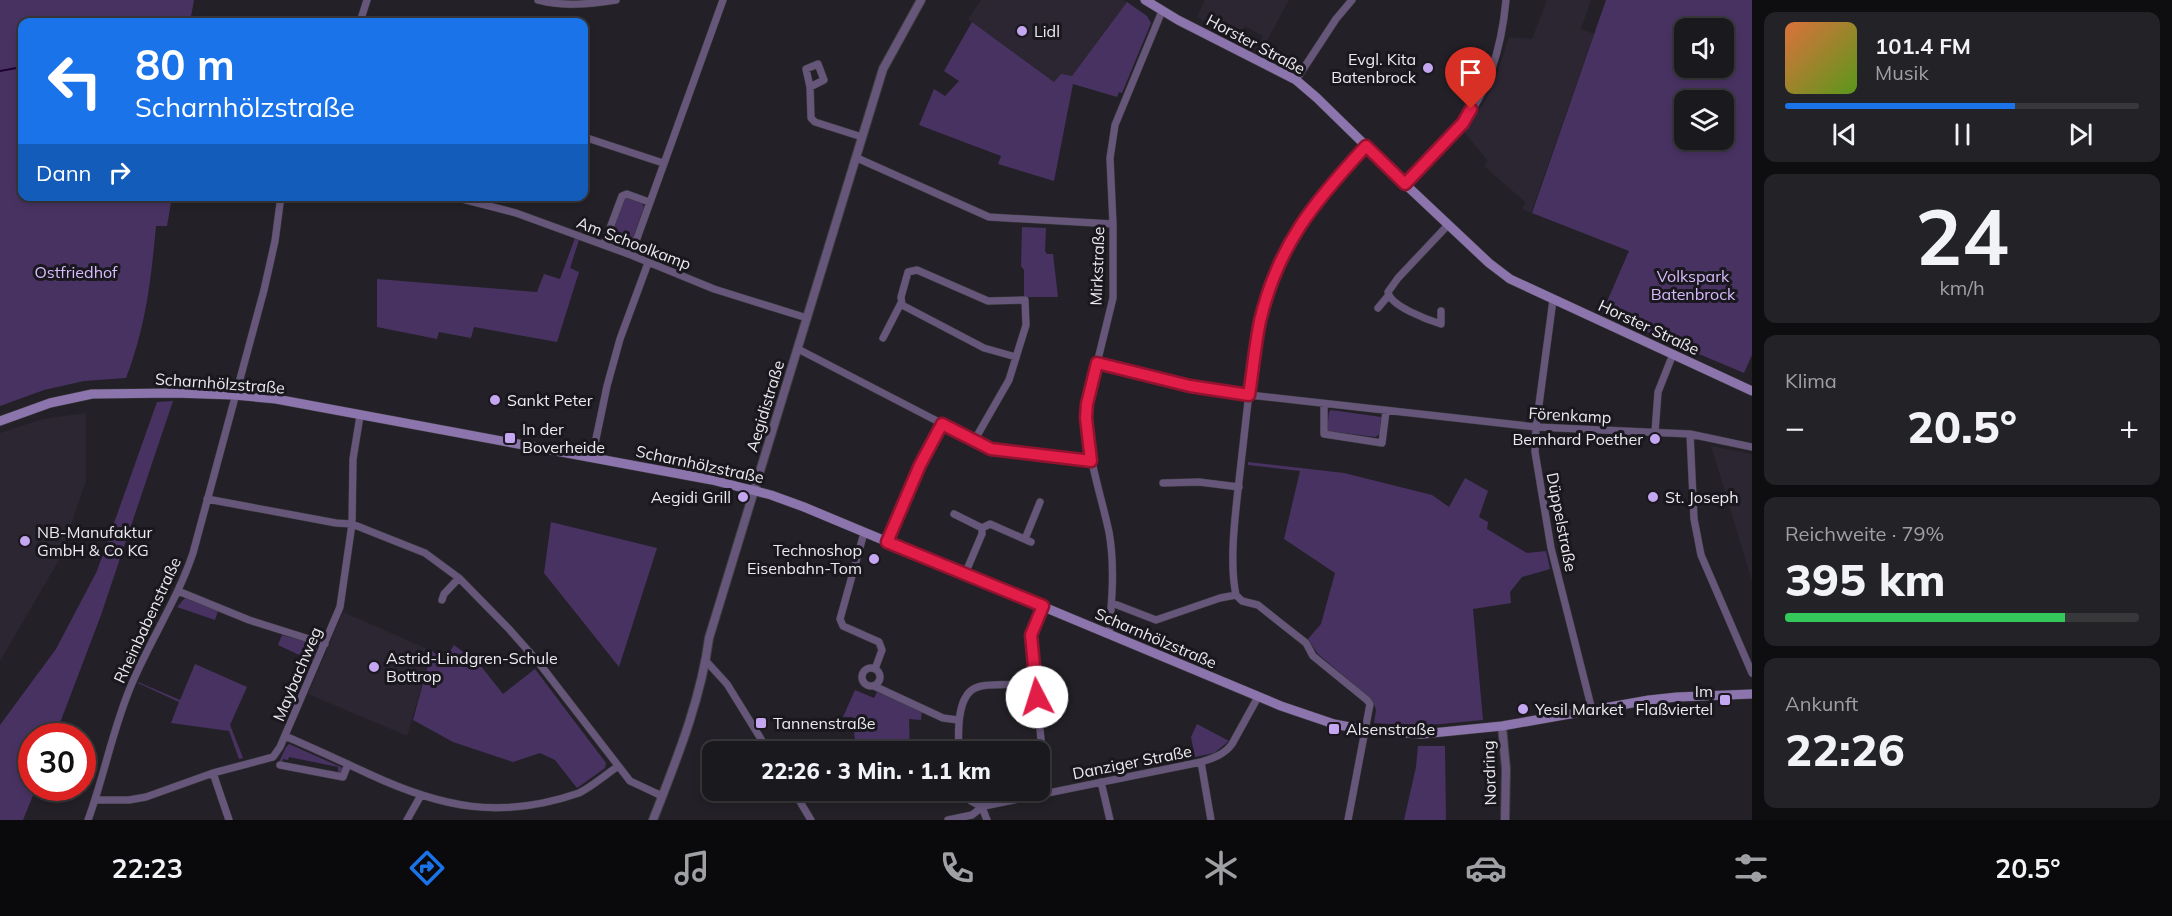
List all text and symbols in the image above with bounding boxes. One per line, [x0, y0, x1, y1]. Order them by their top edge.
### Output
street label: Horster Straße [1203, 10, 1309, 78]
map controls [1674, 18, 1734, 150]
button: sound [1674, 18, 1734, 78]
place label: Lidl [1034, 21, 1060, 41]
marker: Lidl [1015, 24, 1029, 38]
text: 101.4 FM [1875, 32, 1971, 60]
text: 80 m [135, 38, 235, 91]
icon: left [36, 42, 114, 120]
pin [1445, 47, 1496, 109]
place label: Evgl. Kita Batenbrock [1331, 49, 1417, 87]
icon: arrive [1454, 56, 1487, 89]
text: Musik [1875, 60, 1929, 85]
marker: Evgl. Kita Batenbrock [1421, 61, 1435, 75]
text: Scharnhölzstraße [135, 90, 355, 124]
button: layers [1674, 90, 1734, 150]
icon: previous [1828, 118, 1861, 151]
icon: pause [1946, 118, 1979, 151]
icon: next [2064, 118, 2097, 151]
icon: right [103, 156, 136, 189]
text: Dann [36, 159, 91, 187]
text: 24 [1915, 187, 2009, 285]
street label: Am Schoolkamp [574, 212, 694, 274]
street label: Mirkstraße [1086, 226, 1108, 306]
park label: Ostfriedhof [34, 262, 118, 282]
park label: Volkspark Batenbrock [1651, 266, 1736, 304]
text: km/h [1939, 275, 1985, 300]
street label: Horster Straße [1595, 295, 1703, 359]
street label: Aegidistraße [742, 358, 788, 454]
street label: Scharnhölzstraße [154, 368, 286, 398]
text: Klima [1785, 368, 1837, 393]
place label: Sankt Peter [507, 390, 593, 410]
marker: Sankt Peter [488, 393, 502, 407]
text: 20.5° [1907, 398, 2017, 454]
street label: Förenkamp [1528, 403, 1612, 427]
text: − [1785, 406, 1805, 447]
text: + [2119, 406, 2139, 447]
place label: In der Boverheide [522, 419, 605, 457]
place label: Bernhard Poether [1512, 429, 1643, 449]
marker: In der Boverheide [503, 431, 517, 445]
marker: Bernhard Poether [1648, 432, 1662, 446]
street label: Scharnhölzstraße [634, 441, 766, 487]
street label: Düppelstraße [1543, 471, 1581, 573]
place label: Aegidi Grill [651, 487, 731, 507]
place label: St. Joseph [1665, 487, 1739, 507]
marker: Aegidi Grill [736, 490, 750, 504]
marker: St. Joseph [1646, 490, 1660, 504]
text: Reichweite · 79% [1785, 521, 1944, 546]
place label: NB-Manufaktur GmbH & Co KG [37, 522, 152, 560]
marker: NB-Manufaktur GmbH & Co KG [18, 534, 32, 548]
place label: Technoshop Eisenbahn-Tom [747, 540, 862, 578]
text: 395 km [1785, 551, 1946, 607]
marker: Technoshop Eisenbahn-Tom [867, 552, 881, 566]
street label: Rheinbabenstraße [109, 554, 185, 686]
street label: Scharnhölzstraße [1092, 603, 1220, 673]
street label: Maybachweg [268, 624, 326, 724]
place label: Astrid-Lindgren-Schule Bottrop [386, 648, 558, 686]
marker: Astrid-Lindgren-Schule Bottrop [367, 660, 381, 674]
position arrow [1005, 665, 1069, 729]
place label: Im Flaßviertel [1636, 681, 1713, 719]
text: Ankunft [1785, 691, 1858, 716]
marker: Im Flaßviertel [1718, 693, 1732, 707]
place label: Yesil Market [1534, 699, 1624, 719]
marker: Yesil Market [1516, 702, 1530, 716]
place label: Tannenstraße [773, 713, 876, 733]
marker: Tannenstraße [754, 716, 768, 730]
place label: Alsenstraße [1346, 719, 1435, 739]
text: 22:26 [1785, 721, 1905, 777]
marker: Alsenstraße [1327, 722, 1341, 736]
speed limit sign: 30 [18, 723, 96, 801]
street label: Nordring [1478, 740, 1500, 806]
street label: Danziger Straße [1071, 741, 1193, 783]
text: 22:26 · 3 Min. · 1.1 km [761, 757, 991, 785]
icon: directions [406, 847, 448, 889]
icon: music [671, 847, 713, 889]
icon: phone [936, 847, 978, 889]
icon: climate [1200, 847, 1242, 889]
icon: car [1465, 847, 1507, 889]
icon: filters [1730, 847, 1772, 889]
text: 22:23 [111, 851, 183, 885]
text: 20.5° [1995, 851, 2060, 885]

